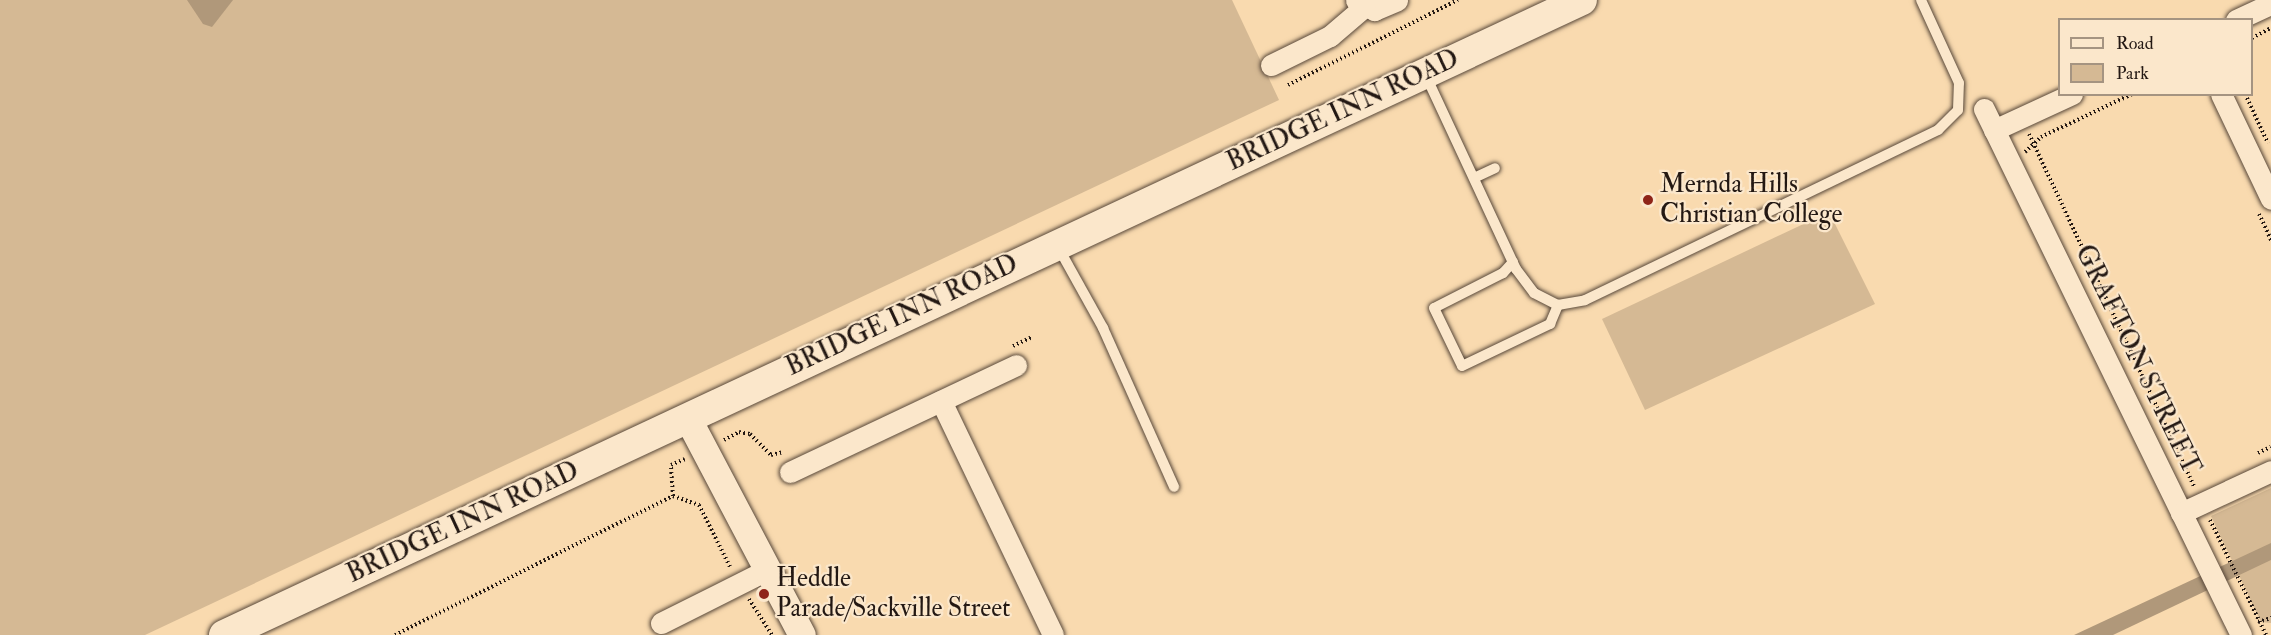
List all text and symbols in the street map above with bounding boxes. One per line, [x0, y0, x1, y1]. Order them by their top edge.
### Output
legend [2058, 18, 2253, 96]
text: Road [2116, 32, 2154, 55]
street label: BRIDGE INN ROAD [1222, 44, 1464, 178]
text: Park [2116, 62, 2149, 85]
place label: Mernda Hills Christian College [1660, 169, 1842, 230]
marker: Mernda Hills Christian College [1641, 193, 1655, 207]
street label: GRAFTON STREET [2068, 240, 2206, 480]
street label: BRIDGE INN ROAD [781, 249, 1023, 383]
street label: BRIDGE INN ROAD [342, 456, 584, 590]
place label: Heddle Parade/Sackville Street [776, 563, 1011, 624]
marker: Heddle Parade/Sackville Street [757, 587, 771, 601]

